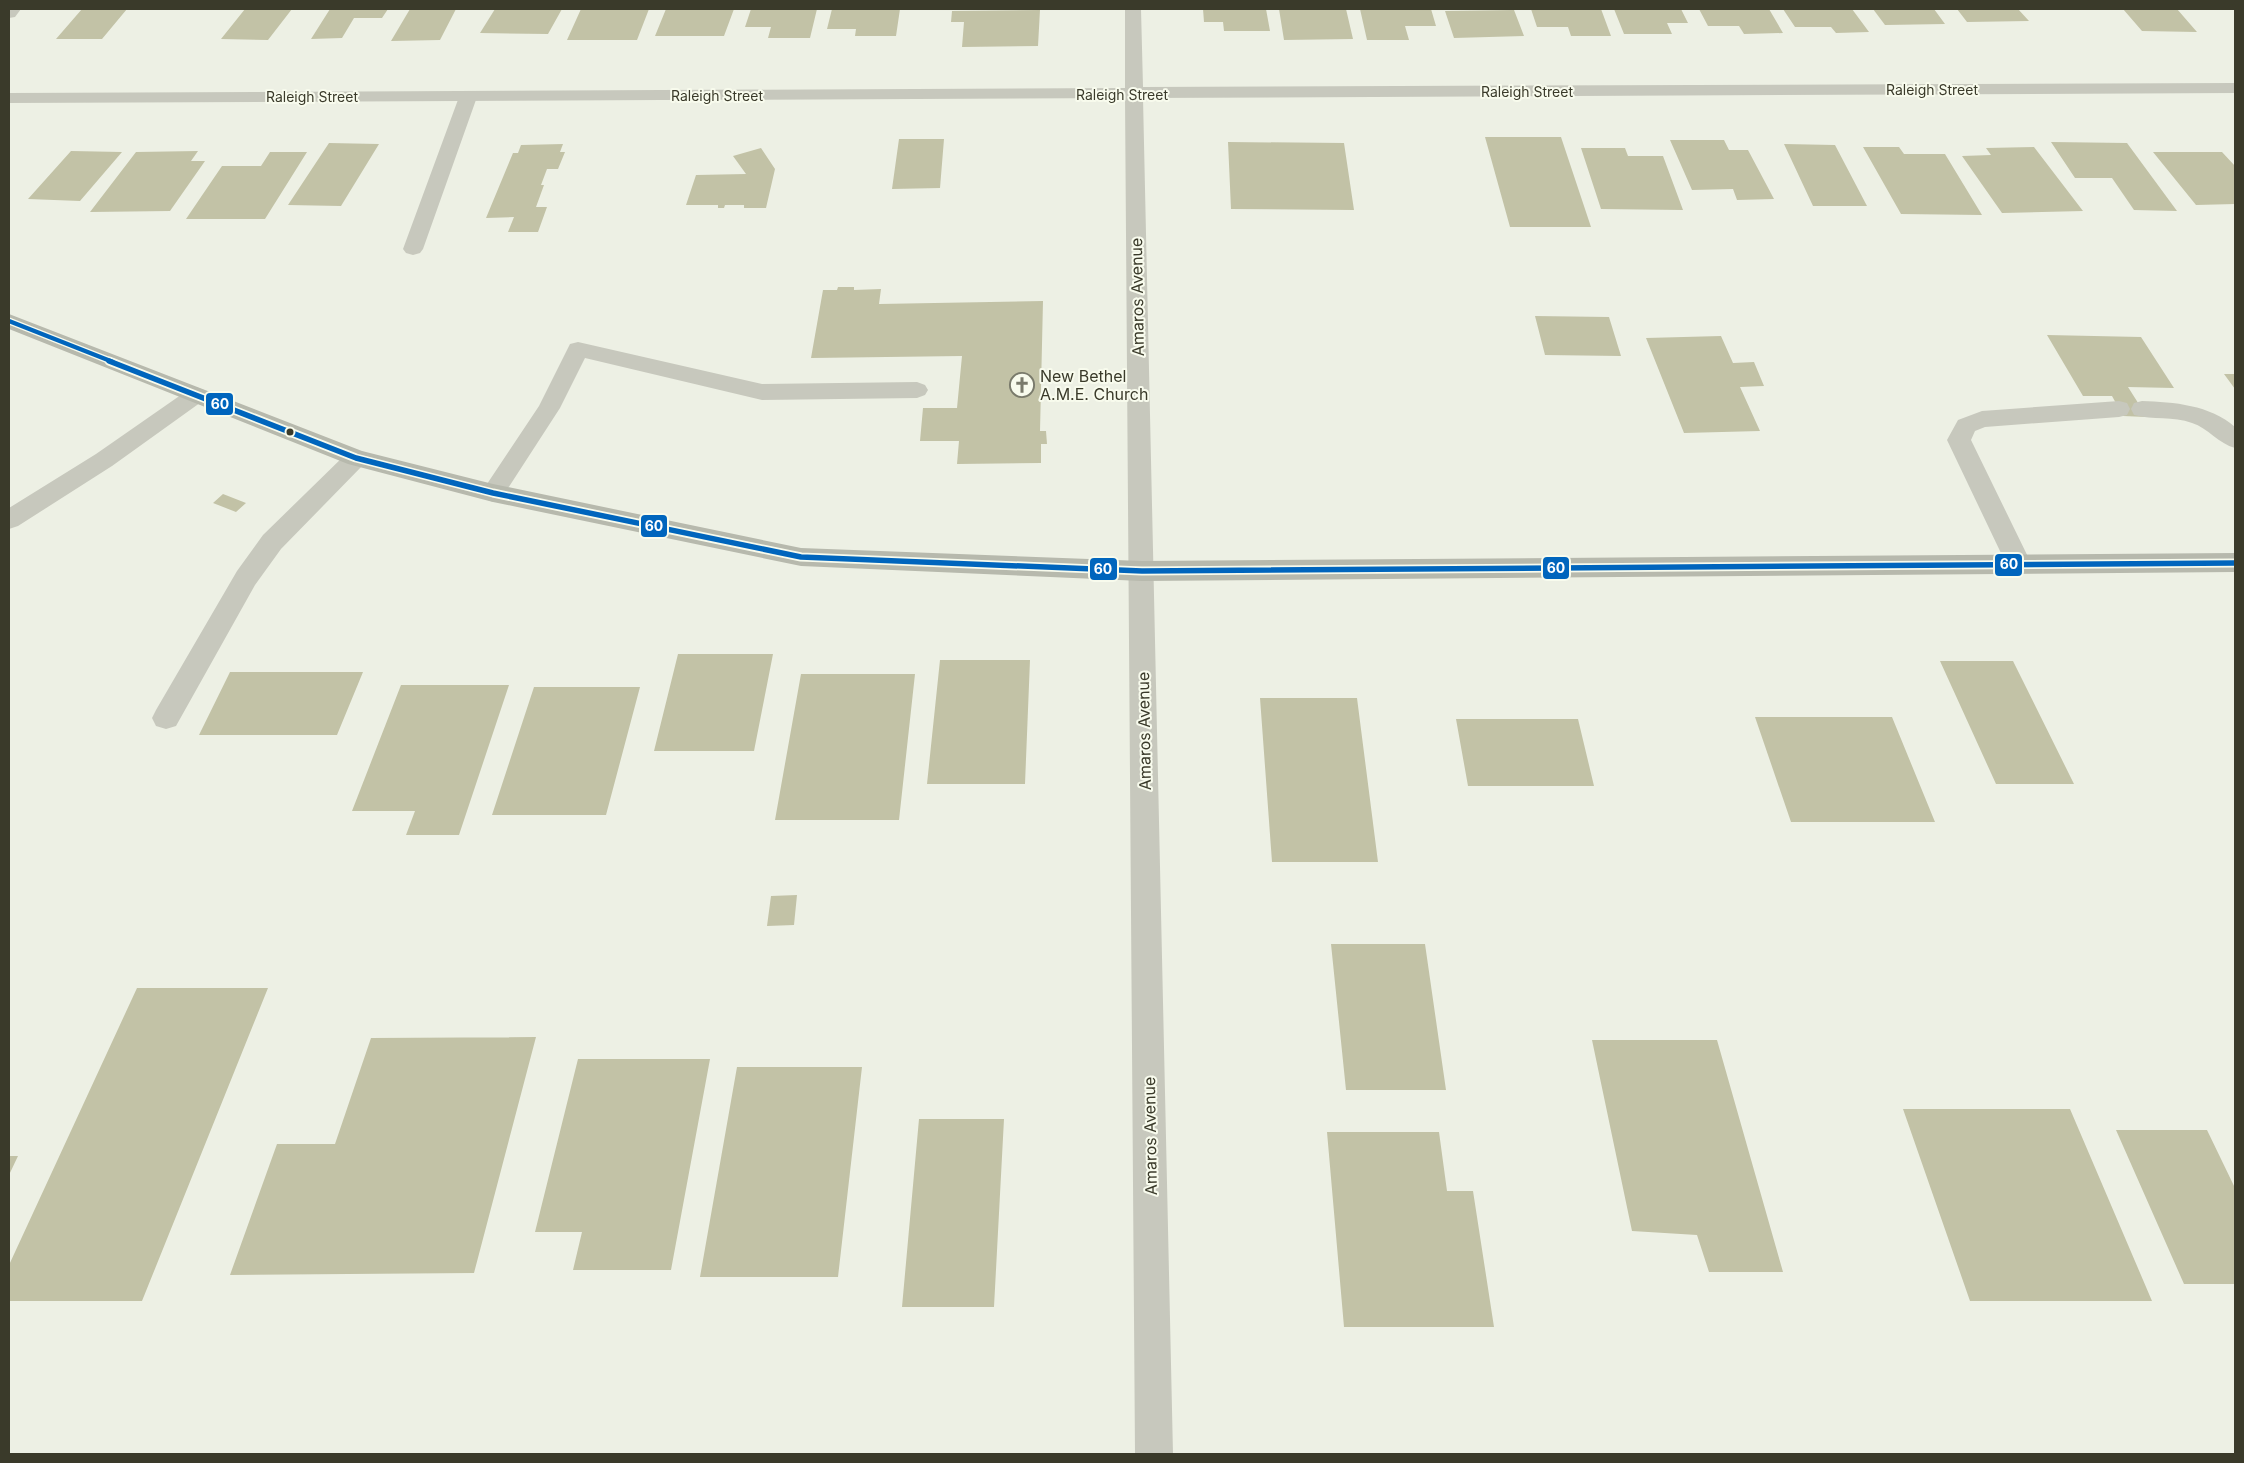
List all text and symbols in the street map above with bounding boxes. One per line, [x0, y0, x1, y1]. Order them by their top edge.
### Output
street label: Raleigh Street [1886, 81, 1978, 98]
street label: Raleigh Street [1481, 83, 1573, 100]
street label: Raleigh Street [1076, 86, 1168, 103]
street label: Raleigh Street [671, 87, 763, 104]
street label: Raleigh Street [266, 88, 358, 105]
street label: Amaros Avenue [1126, 238, 1148, 356]
place label: New Bethel A.M.E. Church [1040, 366, 1148, 404]
church icon: New Bethel A.M.E. Church [1009, 372, 1035, 398]
line badge: 60 [205, 392, 234, 416]
text: 60 [211, 395, 229, 412]
unlabelled marker [285, 427, 295, 437]
line badge: 60 [640, 514, 668, 538]
text: 60 [645, 517, 663, 534]
line badge: 60 [1994, 553, 2023, 577]
text: 60 [2000, 555, 2018, 572]
line badge: 60 [1542, 556, 1570, 580]
line badge: 60 [1089, 557, 1118, 581]
text: 60 [1547, 559, 1565, 576]
text: 60 [1094, 560, 1112, 577]
street label: Amaros Avenue [1133, 672, 1155, 790]
street label: Amaros Avenue [1139, 1077, 1161, 1195]

